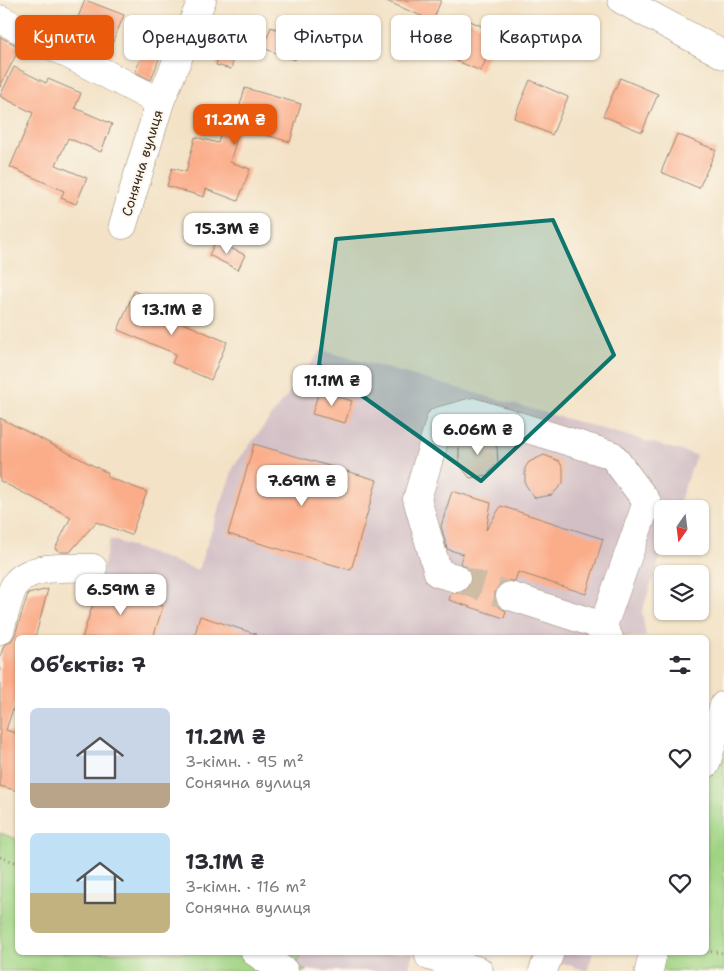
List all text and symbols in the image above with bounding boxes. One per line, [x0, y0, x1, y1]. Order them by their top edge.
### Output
chip: Купити [15, 15, 114, 60]
chip: Орендувати [124, 15, 266, 60]
chip: Фільтри [276, 15, 381, 60]
chip: Нове [391, 15, 471, 60]
chip: Квартира [481, 15, 600, 60]
pin: 11.2M ₴ [189, 104, 281, 146]
street label: Сонячна вулиця [117, 108, 167, 218]
text: 11.2M ₴ [204, 109, 266, 130]
pin: 15.3M ₴ [181, 212, 273, 255]
text: 15.3M ₴ [194, 218, 260, 239]
pin: 13.1M ₴ [126, 294, 218, 336]
text: 13.1M ₴ [142, 299, 202, 320]
pin: 11.1M ₴ [286, 364, 378, 407]
text: 11.1M ₴ [304, 370, 360, 391]
pin: 6.06M ₴ [432, 414, 524, 456]
text: 6.06M ₴ [443, 419, 513, 440]
pin: 7.69M ₴ [256, 464, 348, 507]
text: 7.69M ₴ [268, 470, 336, 491]
north arrow [654, 500, 709, 555]
map controls [654, 500, 709, 620]
button: layers [654, 565, 709, 620]
pin: 6.59M ₴ [75, 574, 167, 616]
text: 6.59M ₴ [86, 579, 156, 600]
text: Об’єктів: 7 [30, 651, 146, 679]
icon: filters [666, 651, 694, 679]
text: 11.2M ₴ [185, 723, 266, 751]
icon: home [70, 728, 130, 788]
icon: heart [666, 744, 694, 772]
text: 3-кімн. · 95 m² [185, 751, 304, 772]
text: Сонячна вулиця [185, 772, 311, 793]
text: 13.1M ₴ [185, 848, 265, 876]
icon: home [70, 853, 130, 913]
icon: heart [666, 869, 694, 897]
text: 3-кімн. · 116 m² [185, 876, 307, 897]
text: Сонячна вулиця [185, 897, 311, 918]

